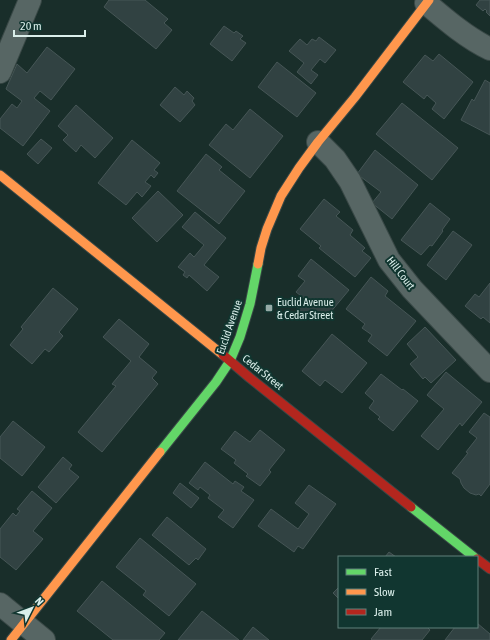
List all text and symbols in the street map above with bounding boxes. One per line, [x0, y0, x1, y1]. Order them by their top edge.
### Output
scale bar [14, 12, 85, 38]
text: 20 m [20, 19, 42, 33]
street label: Hill Court [385, 254, 417, 292]
place label: Euclid Avenue & Cedar Street [277, 296, 334, 321]
street label: Euclid Avenue [214, 298, 244, 356]
marker: Euclid Avenue & Cedar Street [264, 303, 274, 313]
street label: Cedar Street [240, 352, 286, 392]
legend [338, 556, 478, 628]
text: Fast [374, 565, 392, 579]
text: Slow [374, 585, 395, 599]
north arrow [12, 588, 52, 628]
text: N [33, 595, 46, 608]
text: Jam [374, 605, 392, 619]

